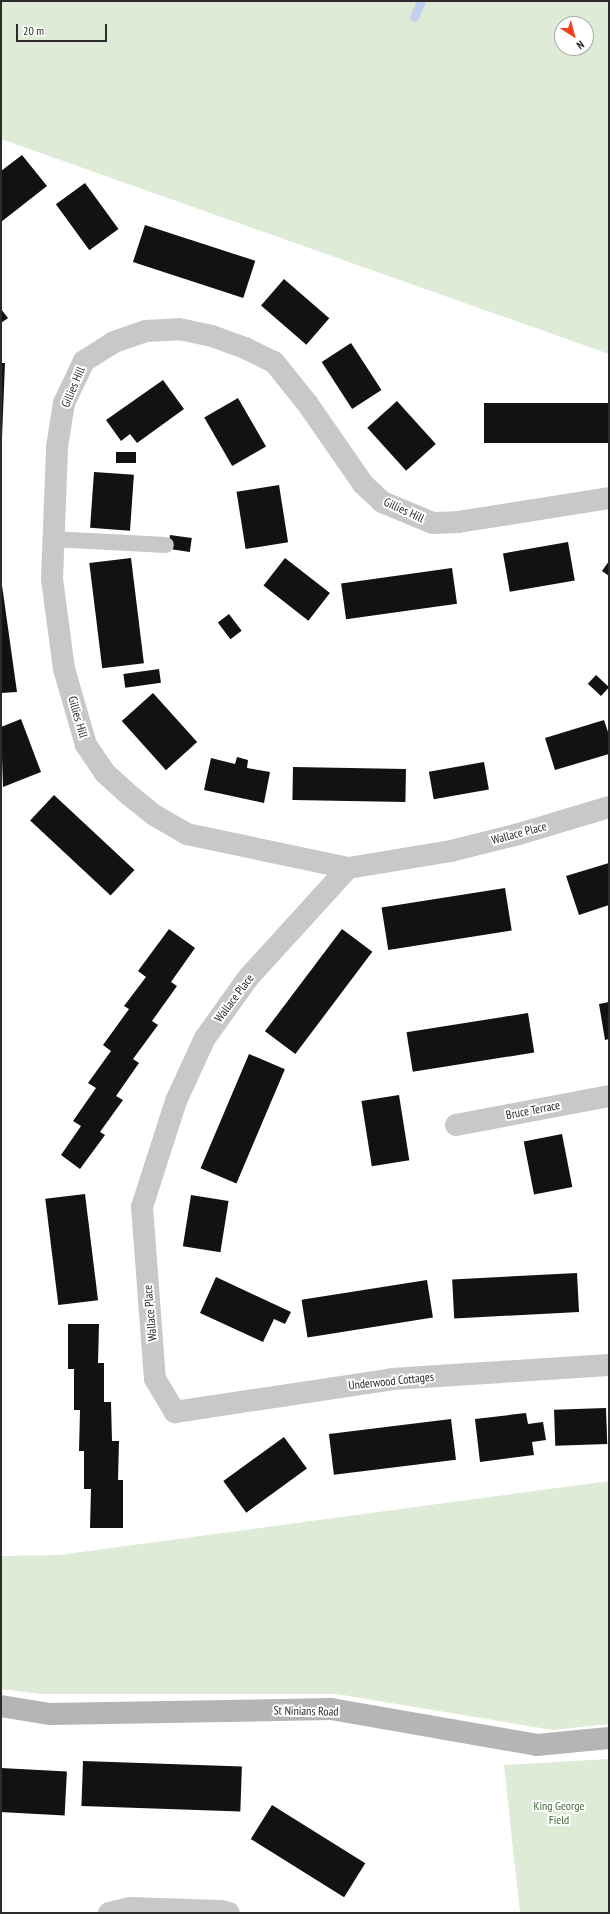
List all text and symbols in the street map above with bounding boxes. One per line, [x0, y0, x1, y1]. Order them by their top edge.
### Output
scale bar [18, 16, 109, 42]
north arrow [554, 16, 594, 56]
text: 20 m [23, 23, 44, 38]
text: N [574, 37, 587, 52]
street label: Gillies Hill [58, 364, 88, 410]
street label: Gillies Hill [382, 494, 426, 526]
street label: Gillies Hill [65, 694, 91, 740]
street label: Wallace Place [490, 819, 548, 847]
street label: Wallace Place [211, 971, 257, 1025]
street label: Bruce Terrace [505, 1098, 561, 1122]
street label: Wallace Place [140, 1284, 160, 1342]
street label: Underwood Cottages [347, 1369, 435, 1393]
street label: St Ninians Road [273, 1703, 339, 1719]
park label: King George Field [534, 1799, 584, 1827]

